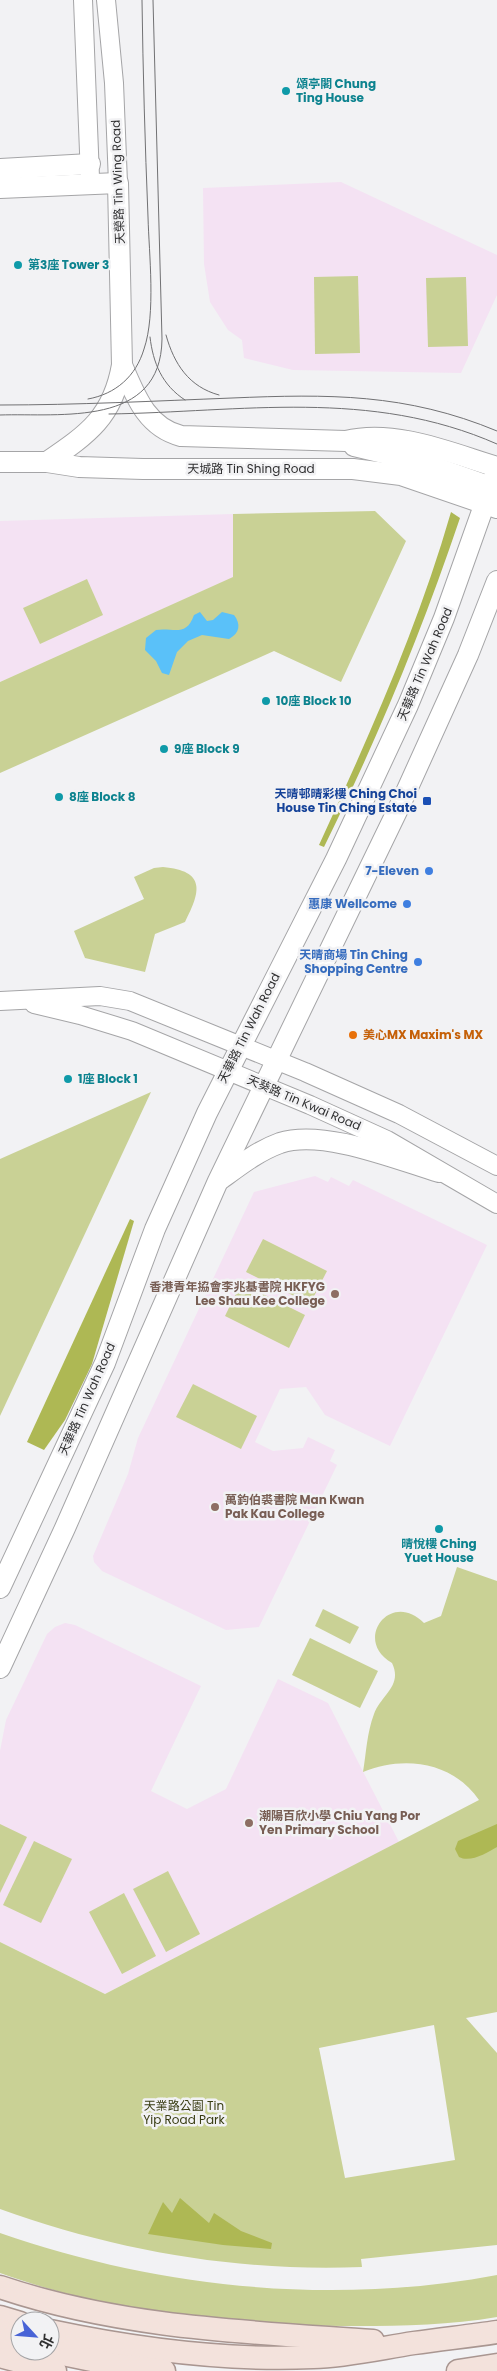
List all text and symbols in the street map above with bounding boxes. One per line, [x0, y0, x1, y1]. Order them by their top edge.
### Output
place label: 頌亭閣 Chung Ting House [296, 75, 376, 106]
marker: 頌亭閣 Chung Ting House [280, 85, 292, 97]
street label: 天榮路 Tin Wing Road [107, 120, 128, 244]
place label: 第3座 Tower 3 [28, 256, 109, 273]
marker: 第3座 Tower 3 [12, 259, 24, 271]
street label: 天城路 Tin Shing Road [187, 460, 315, 477]
street label: 天華路 Tin Wah Road [393, 605, 456, 723]
place label: 10座 Block 10 [276, 692, 352, 709]
marker: 10座 Block 10 [260, 695, 272, 707]
place label: 9座 Block 9 [174, 740, 240, 757]
marker: 9座 Block 9 [158, 743, 170, 755]
place label: 天晴邨晴彩樓 Ching Choi House Tin Ching Estate [274, 785, 418, 816]
place label: 8座 Block 8 [69, 788, 136, 805]
marker: 8座 Block 8 [53, 791, 65, 803]
marker: 天晴邨晴彩樓 Ching Choi House Tin Ching Estate [421, 795, 433, 807]
place label: 7-Eleven [365, 862, 419, 879]
marker: 7-Eleven [423, 865, 435, 877]
place label: 惠康 Wellcome [308, 895, 398, 912]
marker: 惠康 Wellcome [401, 898, 413, 910]
place label: 天晴商場 Tin Ching Shopping Centre [299, 946, 409, 977]
marker: 天晴商場 Tin Ching Shopping Centre [412, 956, 424, 968]
street label: 天華路 Tin Wah Road [213, 970, 284, 1086]
place label: 美心MX Maxim's MX [363, 1026, 484, 1043]
marker: 美心MX Maxim's MX [347, 1029, 359, 1041]
place label: 1座 Block 1 [78, 1070, 138, 1087]
street label: 天葵路 Tin Kwai Road [245, 1071, 364, 1134]
marker: 1座 Block 1 [62, 1073, 74, 1085]
place label: 香港青年拹會李兆基書院 HKFYG Lee Shau Kee College [150, 1278, 326, 1309]
marker: 香港青年拹會李兆基書院 HKFYG Lee Shau Kee College [329, 1288, 341, 1300]
street label: 天華路 Tin Wah Road [54, 1340, 119, 1458]
place label: 萬鈞伯裘書院 Man Kwan Pak Kau College [225, 1491, 364, 1522]
marker: 萬鈞伯裘書院 Man Kwan Pak Kau College [209, 1501, 221, 1513]
marker: 晴悅樓 Ching Yuet House [433, 1523, 445, 1535]
place label: 晴悅樓 Ching Yuet House [401, 1535, 477, 1566]
place label: 潮陽百欣小學 Chiu Yang Por Yen Primary School [259, 1807, 420, 1838]
marker: 潮陽百欣小學 Chiu Yang Por Yen Primary School [243, 1817, 255, 1829]
park label: 天業路公園 Tin Yip Road Park [143, 2097, 226, 2128]
north arrow [10, 2311, 60, 2361]
text: 北 [35, 2331, 59, 2352]

